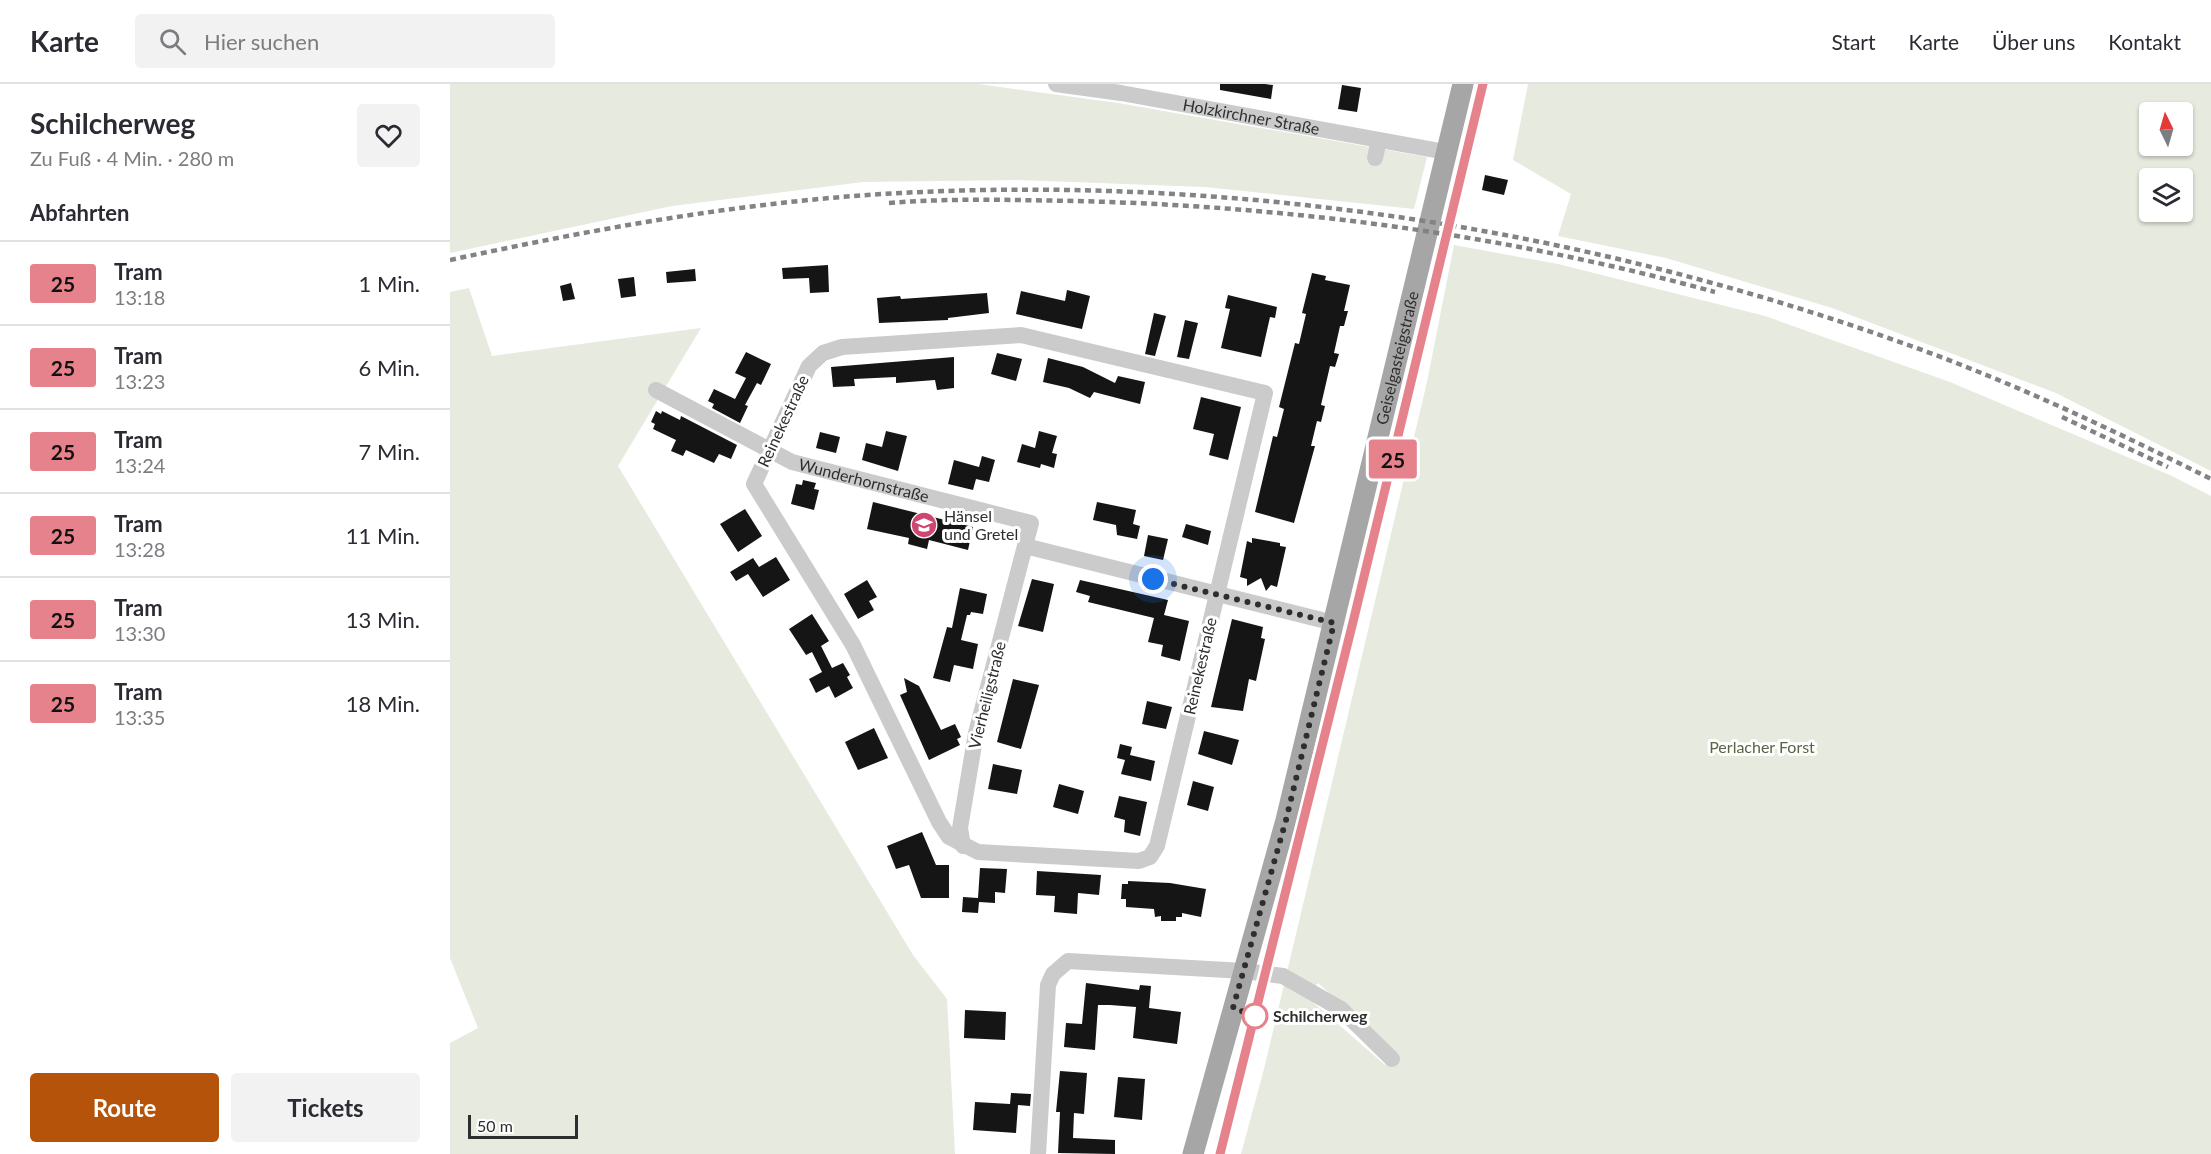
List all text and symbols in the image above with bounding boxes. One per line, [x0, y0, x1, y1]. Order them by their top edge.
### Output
search box [135, 14, 555, 68]
text: Karte [30, 24, 99, 58]
icon: search [156, 25, 189, 58]
text: Hier suchen [204, 28, 319, 55]
text: Start [1831, 29, 1876, 54]
text: Karte [1909, 29, 1959, 54]
text: Über uns [1992, 29, 2075, 54]
text: Kontakt [2108, 29, 2181, 54]
street label: Holzkirchner Straße [1181, 94, 1321, 138]
north arrow [2139, 102, 2193, 156]
map controls [2139, 102, 2193, 222]
button: heart [357, 104, 420, 167]
text: Schilcherweg [30, 106, 195, 140]
text: Zu Fuß · 4 Min. · 280 m [30, 146, 234, 170]
button: layers [2139, 168, 2193, 222]
text: Abfahrten [30, 199, 129, 226]
text: Tram [114, 258, 163, 285]
text: 1 Min. [359, 270, 420, 297]
text: 25 [51, 271, 75, 296]
text: 13:18 [114, 285, 165, 309]
street label: Geiselgasteigstraße [1371, 289, 1422, 426]
text: Tram [114, 342, 163, 369]
text: 6 Min. [359, 354, 420, 381]
text: 25 [51, 355, 75, 380]
text: 13:23 [114, 369, 165, 393]
street label: Reinekestraße [753, 372, 812, 470]
text: Tram [114, 426, 163, 453]
text: 7 Min. [359, 438, 420, 465]
text: 25 [51, 439, 75, 464]
line badge: 25 [1366, 440, 1420, 478]
text: 25 [1381, 447, 1405, 472]
text: 13:24 [114, 453, 165, 477]
street label: Wunderhornstraße [797, 454, 931, 506]
place label: Hänsel und Gretel [944, 506, 1018, 543]
text: Tram [114, 510, 163, 537]
school or university icon: Hänsel und Gretel [909, 510, 939, 540]
text: 11 Min. [346, 522, 420, 549]
text: 25 [51, 523, 75, 548]
text: 13:28 [114, 537, 165, 561]
your location [1138, 564, 1168, 594]
text: Tram [114, 594, 163, 621]
text: 13 Min. [346, 606, 420, 633]
text: 25 [51, 607, 75, 632]
street label: Reinekestraße [1179, 615, 1220, 716]
text: 13:30 [114, 621, 165, 645]
street label: Vierheiligstraße [964, 639, 1009, 751]
text: Tram [114, 678, 163, 705]
text: 18 Min. [346, 690, 420, 717]
text: 25 [51, 691, 75, 716]
text: 13:35 [114, 705, 165, 729]
park label: Perlacher Forst [1709, 737, 1815, 756]
marker: Schilcherweg [1242, 1003, 1268, 1029]
place label: Schilcherweg [1273, 1006, 1368, 1025]
button: Route [30, 1073, 219, 1142]
button: Tickets [231, 1073, 420, 1142]
scale bar [468, 1112, 578, 1140]
text: 50 m [477, 1116, 513, 1135]

